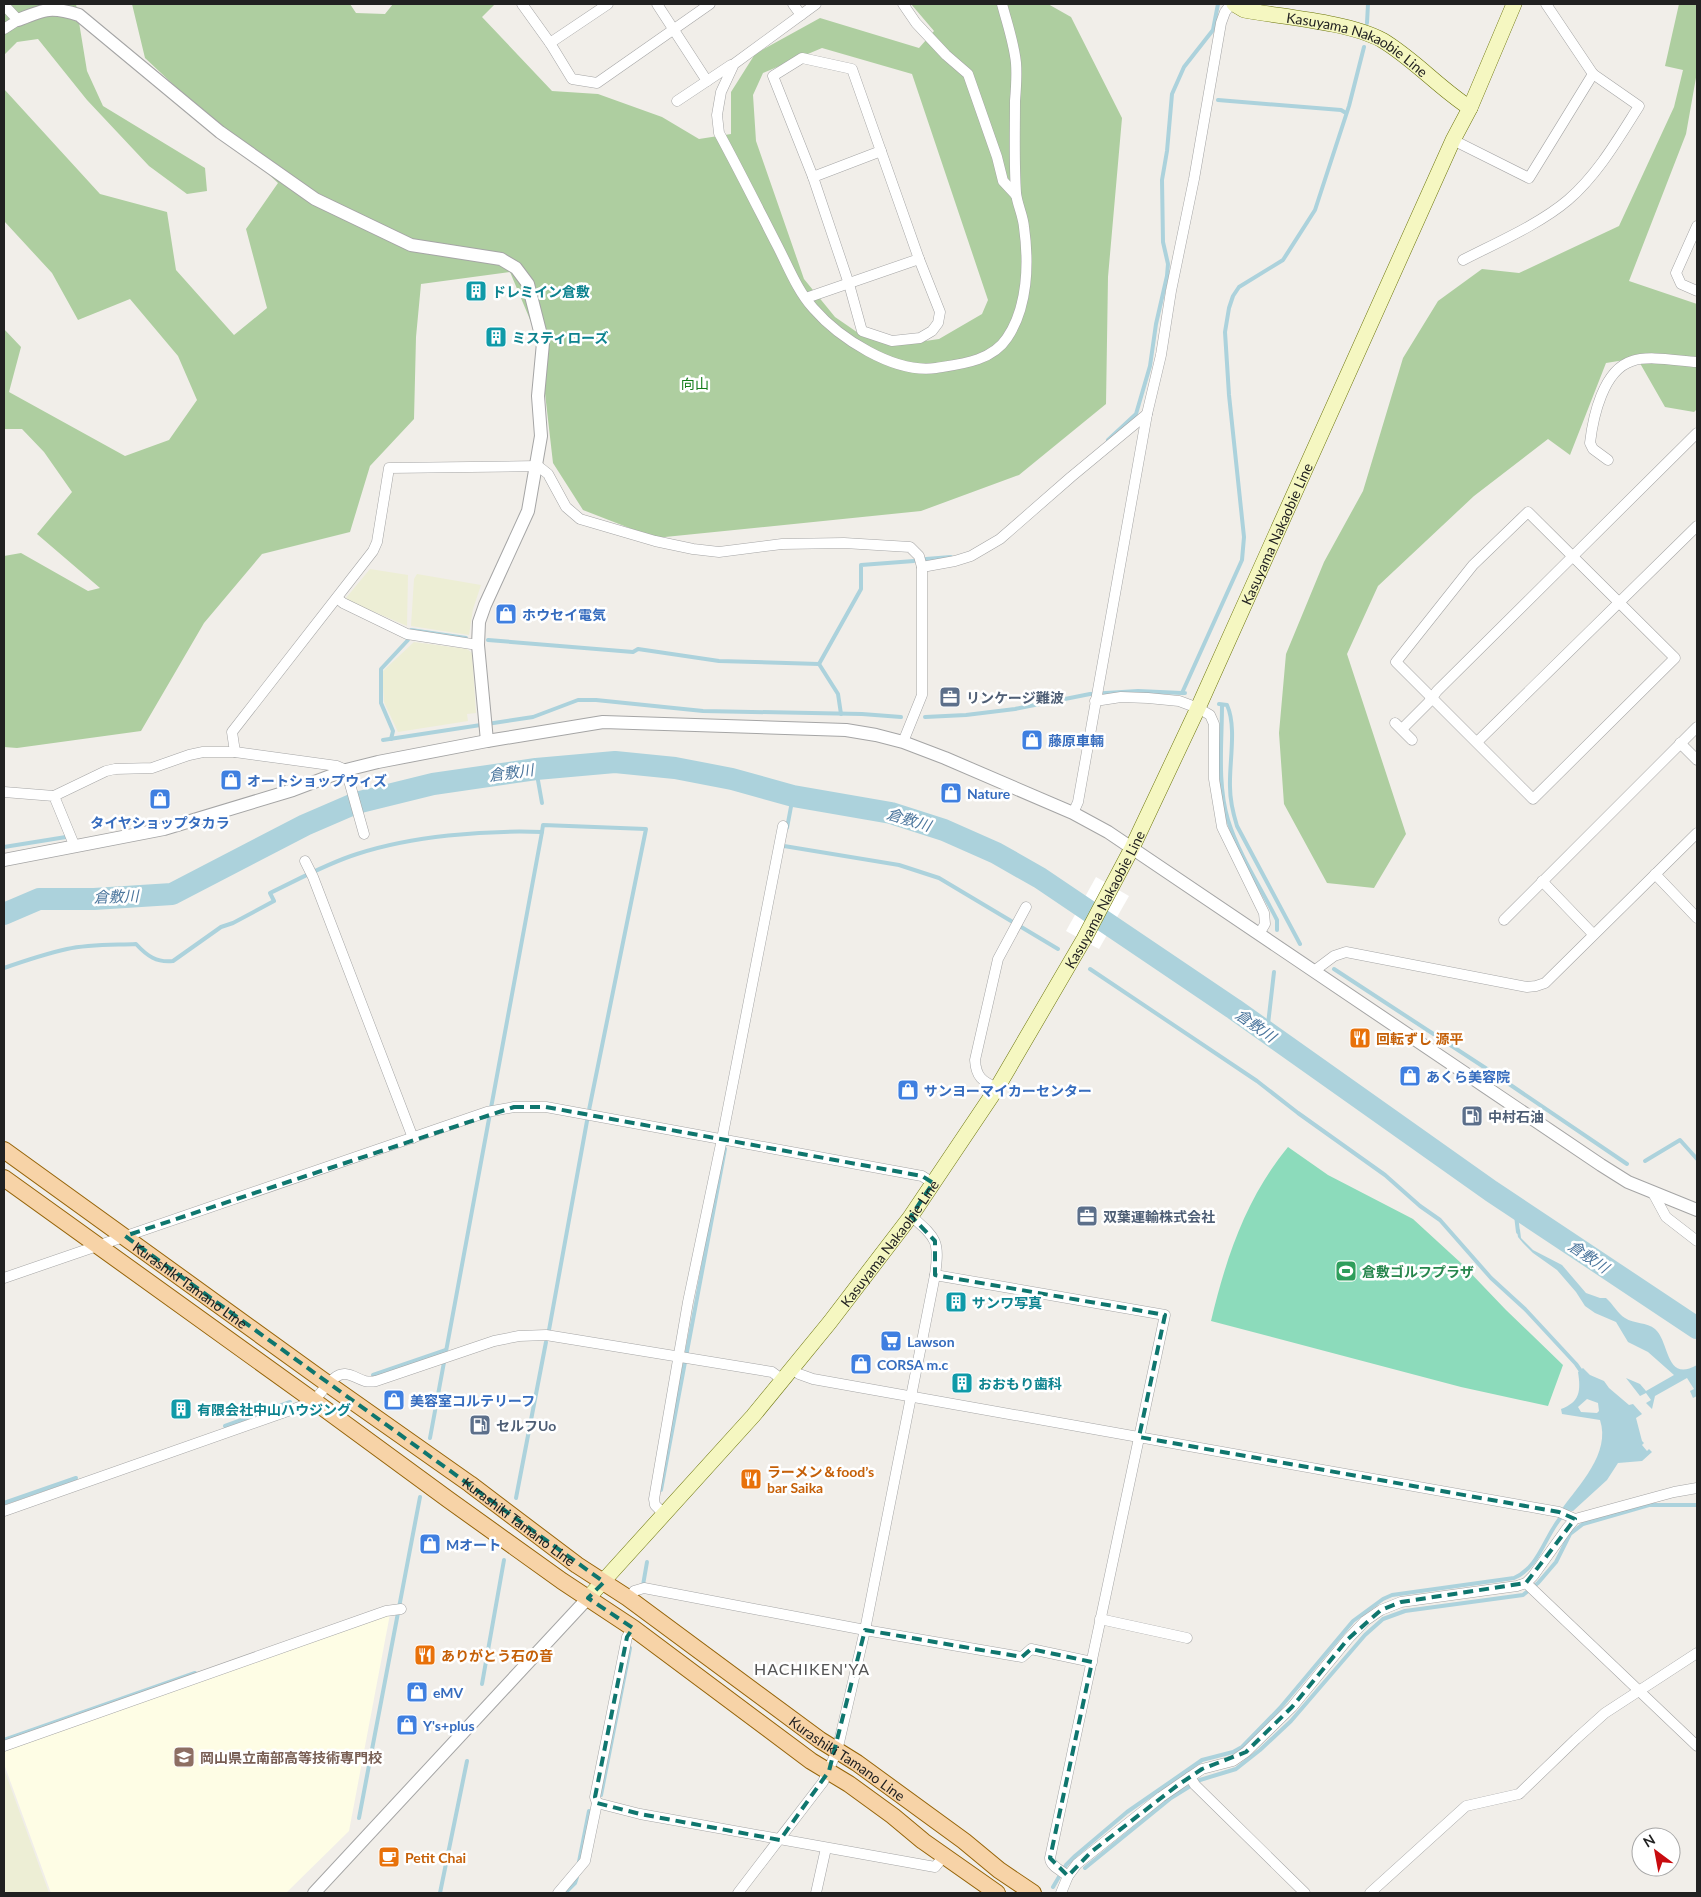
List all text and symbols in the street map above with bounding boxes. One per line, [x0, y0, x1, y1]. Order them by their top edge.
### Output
street label: Kasuyama Nakaobie Line [1285, 8, 1432, 80]
building icon: ドレミイン倉敷 [464, 279, 488, 303]
place label: ドレミイン倉敷 [492, 283, 590, 300]
building icon: ミスティローズ [484, 325, 508, 349]
place label: ミスティローズ [512, 329, 608, 346]
park label: 向山 [681, 375, 709, 392]
street label: Kasuyama Nakaobie Line [1237, 460, 1315, 607]
shop icon: ホウセイ電気 [494, 602, 518, 626]
place label: ホウセイ電気 [522, 606, 606, 623]
office icon: リンケージ難波 [938, 685, 962, 709]
place label: リンケージ難波 [966, 689, 1064, 706]
shop icon: 藤原車輛 [1020, 728, 1044, 752]
place label: 藤原車輛 [1048, 732, 1104, 749]
water label: 倉敷川 [487, 760, 537, 784]
shop icon: オートショップウィズ [219, 768, 243, 792]
place label: オートショップウィズ [247, 772, 387, 789]
shop icon: Nature [939, 781, 963, 805]
place label: Nature [967, 785, 1011, 802]
shop icon: タイヤショップタカラ [148, 787, 172, 811]
water label: 倉敷川 [885, 804, 935, 835]
place label: タイヤショップタカラ [90, 814, 230, 831]
street label: Kasuyama Nakaobie Line [1060, 828, 1148, 971]
water label: 倉敷川 [93, 886, 141, 906]
water label: 倉敷川 [1232, 1005, 1281, 1046]
restaurant icon: 回転ずし 源平 [1348, 1026, 1372, 1050]
place label: 回転ずし 源平 [1376, 1030, 1463, 1047]
shop icon: あくら美容院 [1398, 1064, 1422, 1088]
place label: あくら美容院 [1426, 1068, 1510, 1085]
shop icon: サンヨーマイカーセンター [896, 1078, 920, 1102]
place label: サンヨーマイカーセンター [924, 1082, 1092, 1099]
fuel station icon: 中村石油 [1460, 1104, 1484, 1128]
place label: 中村石油 [1488, 1108, 1544, 1125]
street label: Kasuyama Nakaobie Line [837, 1176, 942, 1310]
office icon: 双葉運輸株式会社 [1075, 1204, 1099, 1228]
place label: 双葉運輸株式会社 [1103, 1208, 1215, 1225]
water label: 倉敷川 [1565, 1236, 1614, 1277]
street label: Kurashiki Tamano Line [130, 1238, 251, 1332]
sports icon: 倉敷ゴルフプラザ [1334, 1259, 1358, 1283]
place label: 倉敷ゴルフプラザ [1362, 1263, 1474, 1280]
building icon: サンワ写真 [944, 1290, 968, 1314]
place label: サンワ写真 [972, 1294, 1042, 1311]
supermarket icon: Lawson [879, 1329, 903, 1353]
place label: Lawson [907, 1333, 955, 1350]
shop icon: CORSA m.c [849, 1352, 873, 1376]
place label: CORSA m.c [877, 1356, 949, 1373]
building icon: おおもり歯科 [950, 1371, 974, 1395]
place label: おおもり歯科 [978, 1375, 1062, 1392]
shop icon: 美容室コルテリーフ [382, 1388, 406, 1412]
place label: 美容室コルテリーフ [410, 1392, 535, 1409]
building icon: 有限会社中山ハウジング [169, 1397, 193, 1421]
place label: 有限会社中山ハウジング [197, 1401, 351, 1418]
fuel station icon: セルフUo [468, 1413, 492, 1437]
place label: セルフUo [496, 1417, 556, 1434]
place label: ラーメン＆food’s bar Saika [767, 1463, 874, 1496]
restaurant icon: ラーメン＆food’s bar Saika [739, 1467, 763, 1491]
street label: Kurashiki Tamano Line [460, 1473, 579, 1569]
shop icon: Mオート [418, 1532, 442, 1556]
place label: Mオート [446, 1536, 501, 1553]
restaurant icon: ありがとう石の音 [413, 1643, 437, 1667]
place label: ありがとう石の音 [441, 1647, 553, 1664]
district label: HACHIKEN'YA [754, 1659, 870, 1678]
shop icon: eMV [405, 1680, 429, 1704]
place label: eMV [433, 1684, 464, 1701]
street label: Kurashiki Tamano Line [786, 1712, 909, 1804]
shop icon: Y's+plus [395, 1713, 419, 1737]
place label: Y's+plus [422, 1717, 475, 1734]
school or university icon: 岡山県立南部高等技術専門校 [172, 1745, 196, 1769]
place label: 岡山県立南部高等技術専門校 [200, 1749, 382, 1766]
north arrow [1631, 1827, 1681, 1877]
text: N [1640, 1830, 1658, 1851]
cafe icon: Petit Chai [377, 1845, 401, 1869]
place label: Petit Chai [405, 1849, 466, 1866]

